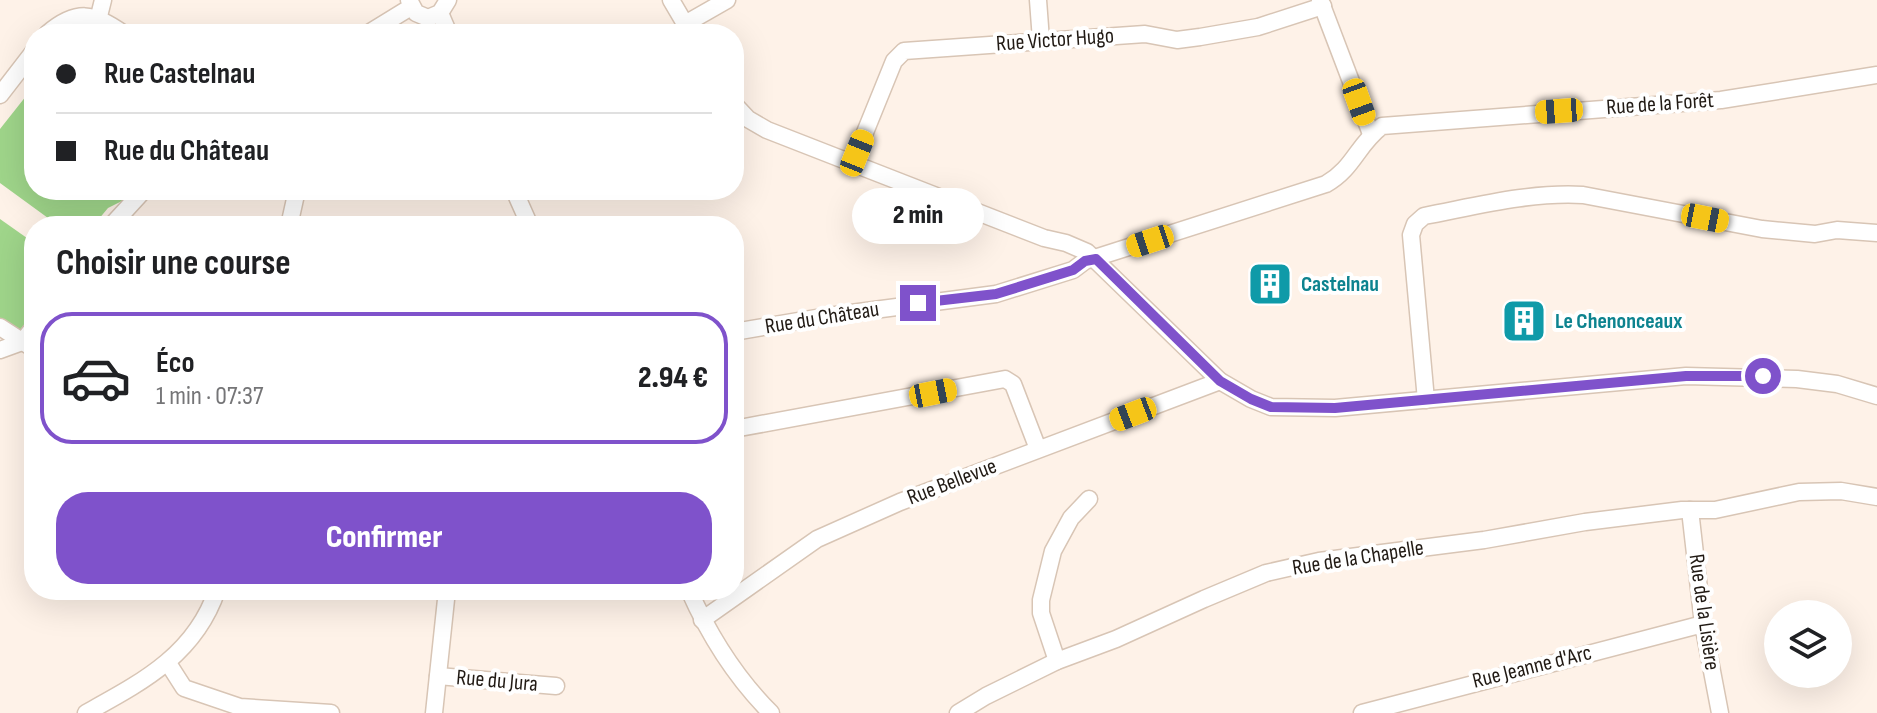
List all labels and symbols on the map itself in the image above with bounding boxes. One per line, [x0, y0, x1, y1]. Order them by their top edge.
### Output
street label: Rue Victor Hugo [995, 22, 1115, 58]
car [1340, 75, 1378, 129]
street label: Rue de la Forêt [1605, 87, 1715, 121]
car [1534, 97, 1584, 125]
car [837, 126, 877, 180]
callout: 2 min [852, 187, 984, 243]
car [1679, 202, 1731, 234]
car [1123, 222, 1177, 260]
building icon: Castelnau [1246, 260, 1294, 308]
place label: Castelnau [1301, 271, 1379, 298]
route end [900, 285, 936, 321]
street label: Rue du Château [763, 296, 881, 340]
building icon: Le Chenonceaux [1500, 297, 1548, 345]
place label: Le Chenonceaux [1555, 308, 1682, 335]
route start [1745, 358, 1781, 394]
car [907, 377, 959, 409]
car [1106, 394, 1160, 434]
street label: Rue Bellevue [903, 453, 1001, 511]
street label: Rue de la Chapelle [1290, 534, 1426, 582]
street label: Rue de la Lisière [1682, 552, 1726, 672]
street label: Rue Jeanne d'Arc [1470, 639, 1594, 695]
street label: Rue du Jura [455, 664, 539, 698]

